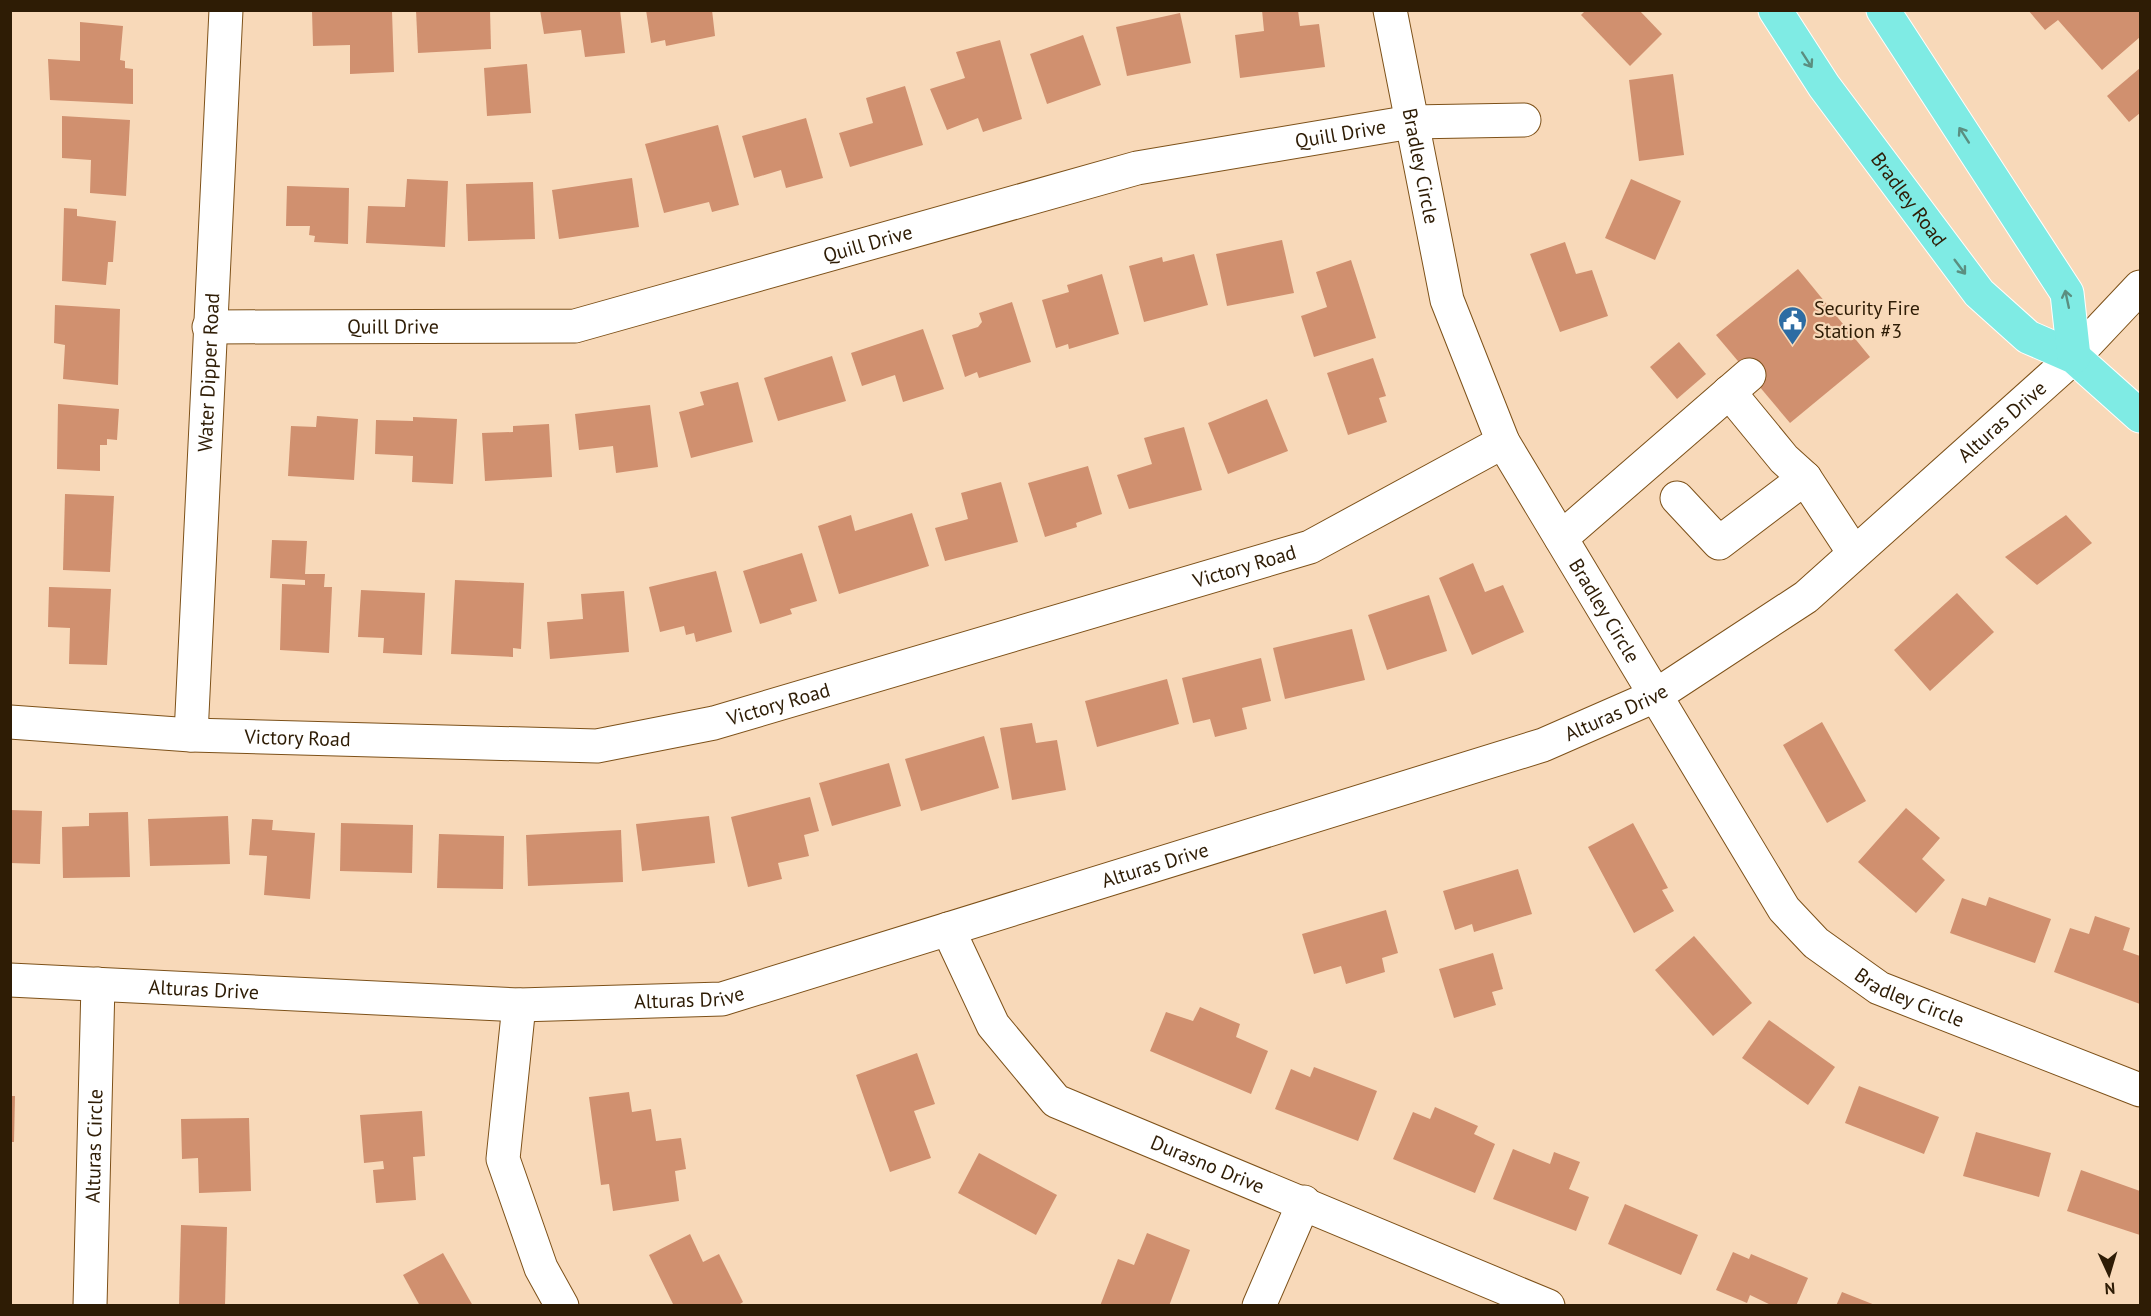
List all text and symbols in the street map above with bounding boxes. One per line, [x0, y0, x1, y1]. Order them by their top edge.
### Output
one-way arrow [1801, 51, 1813, 67]
street label: Bradley Circle [1397, 106, 1445, 226]
street label: Quill Drive [1293, 113, 1388, 154]
one-way arrow [1957, 126, 1970, 143]
street label: Bradley Road [1865, 147, 1953, 252]
street label: Quill Drive [820, 219, 915, 269]
one-way arrow [1954, 259, 1966, 275]
one-way arrow [2060, 290, 2072, 309]
street label: Water Dipper Road [192, 292, 225, 453]
place label: Security Fire Station #3 [1814, 295, 1920, 344]
public building icon: Security Fire Station #3 [1777, 304, 1809, 346]
street label: Quill Drive [347, 313, 439, 340]
street label: Alturas Drive [1952, 375, 2052, 468]
street label: Victory Road [1189, 539, 1299, 594]
street label: Bradley Circle [1563, 554, 1646, 668]
street label: Victory Road [723, 676, 833, 732]
street label: Alturas Drive [1560, 678, 1673, 747]
street label: Victory Road [243, 723, 351, 752]
street label: Alturas Drive [1098, 836, 1212, 894]
street label: Bradley Circle [1849, 962, 1968, 1033]
street label: Alturas Drive [148, 974, 260, 1005]
street label: Alturas Drive [634, 980, 747, 1015]
street label: Alturas Circle [80, 1089, 108, 1203]
street label: Durasno Drive [1147, 1129, 1268, 1199]
north arrow [2079, 1244, 2139, 1304]
text: N [2104, 1279, 2116, 1299]

